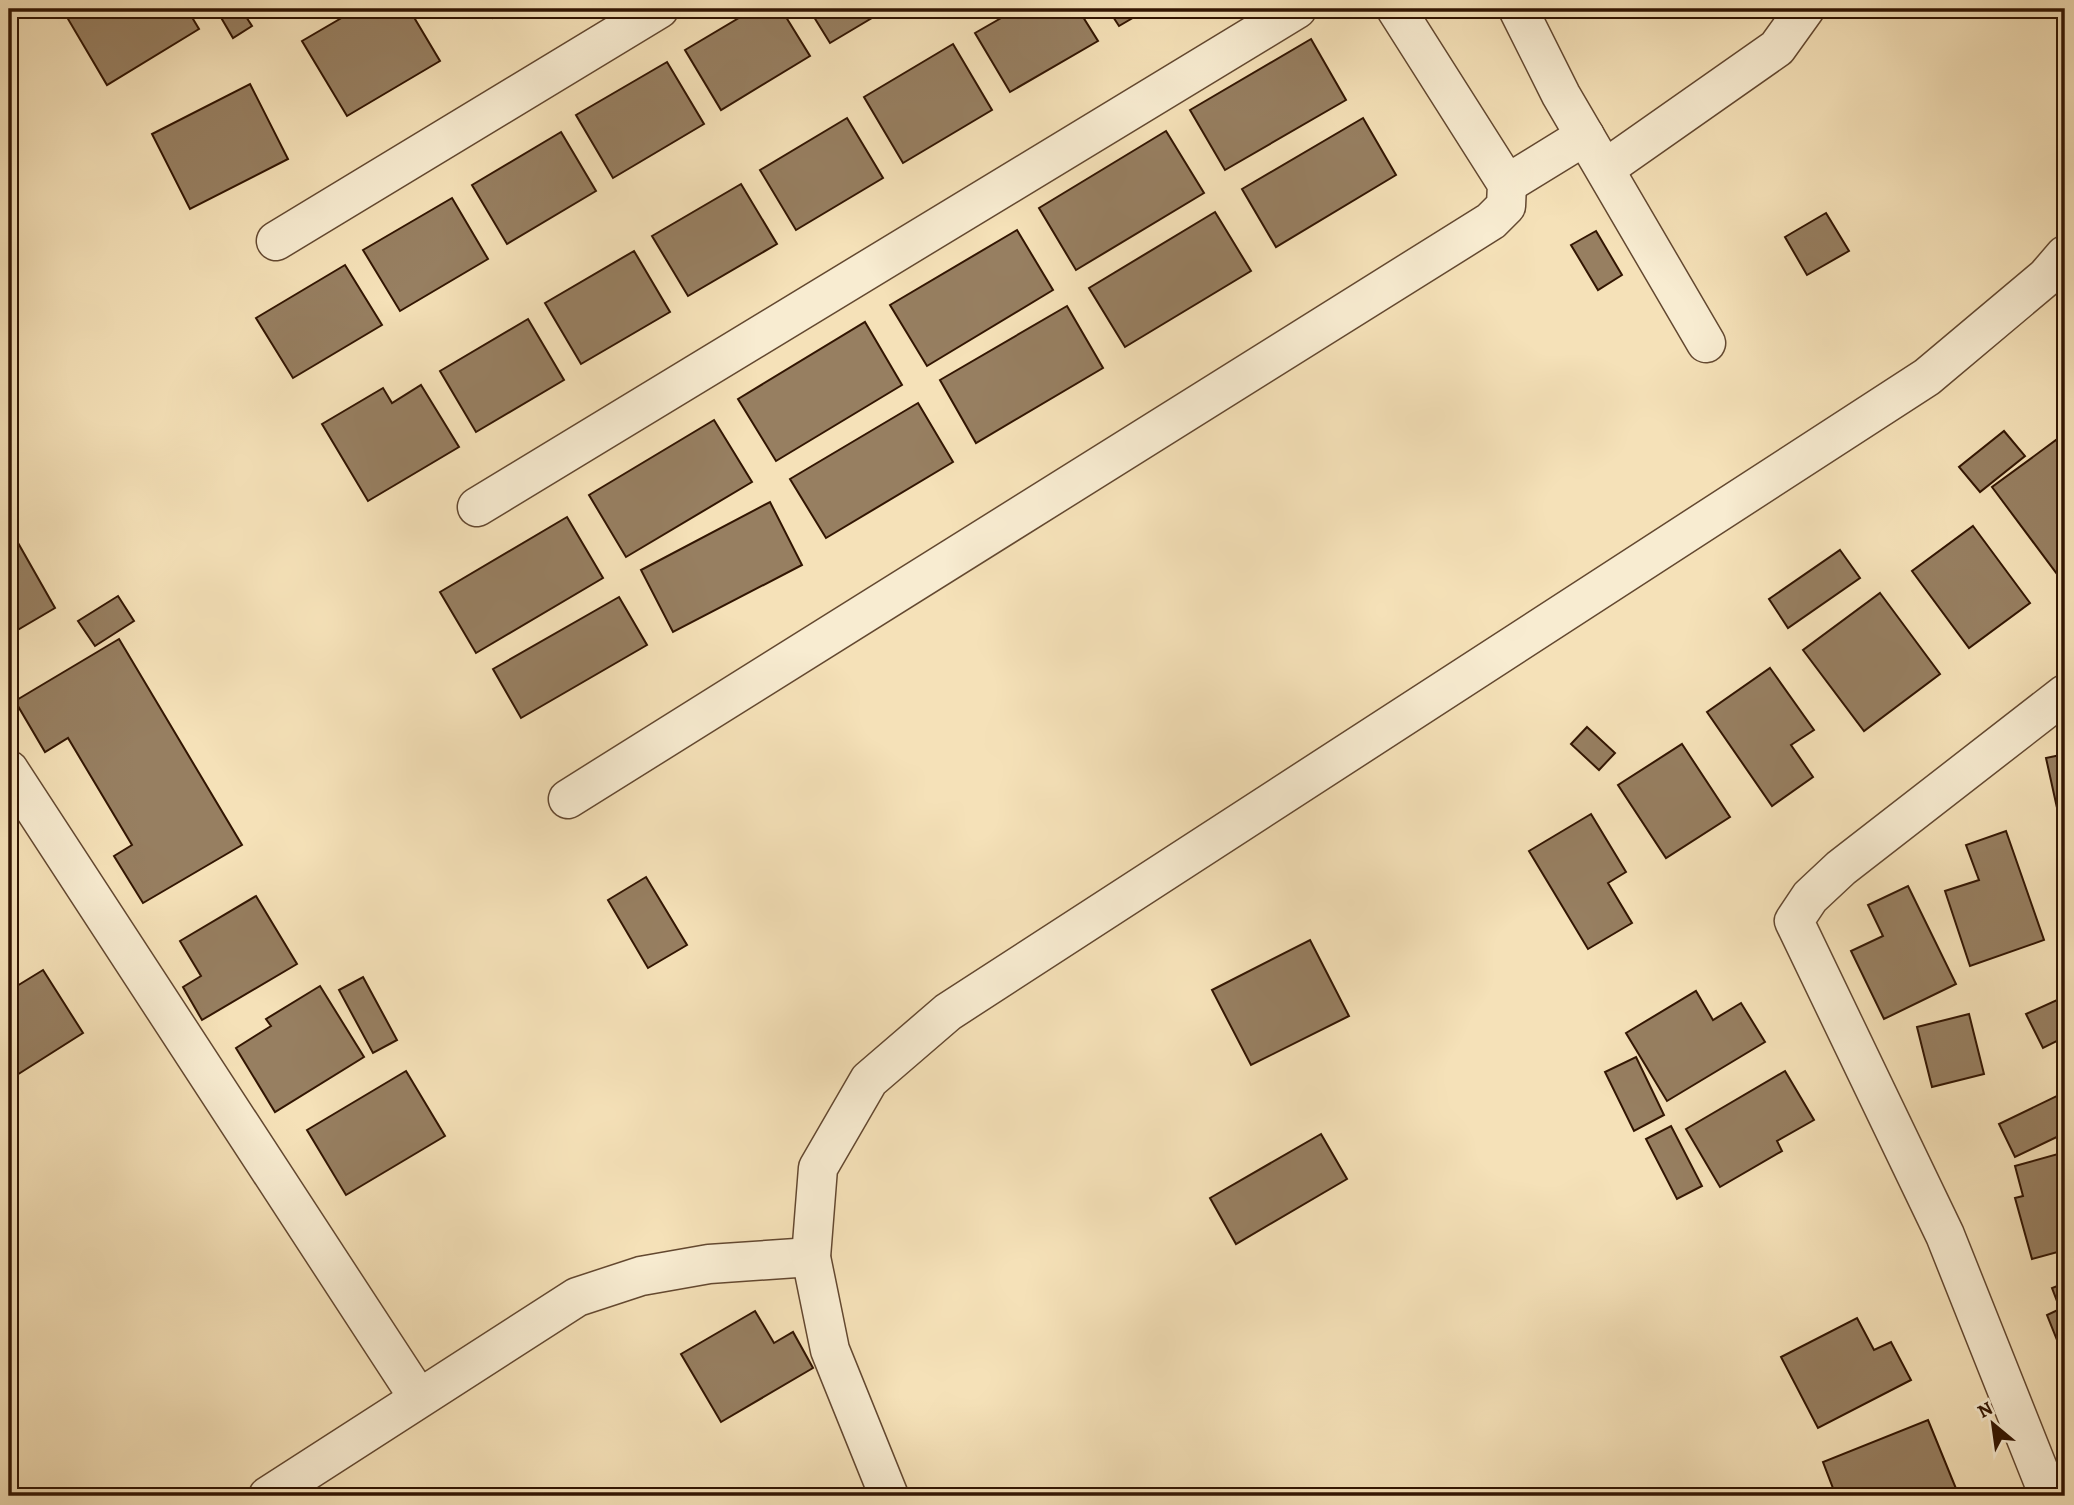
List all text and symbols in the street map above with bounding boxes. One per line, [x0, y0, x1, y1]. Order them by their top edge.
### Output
north arrow [1958, 1390, 2028, 1460]
text: N [1973, 1395, 1998, 1425]

